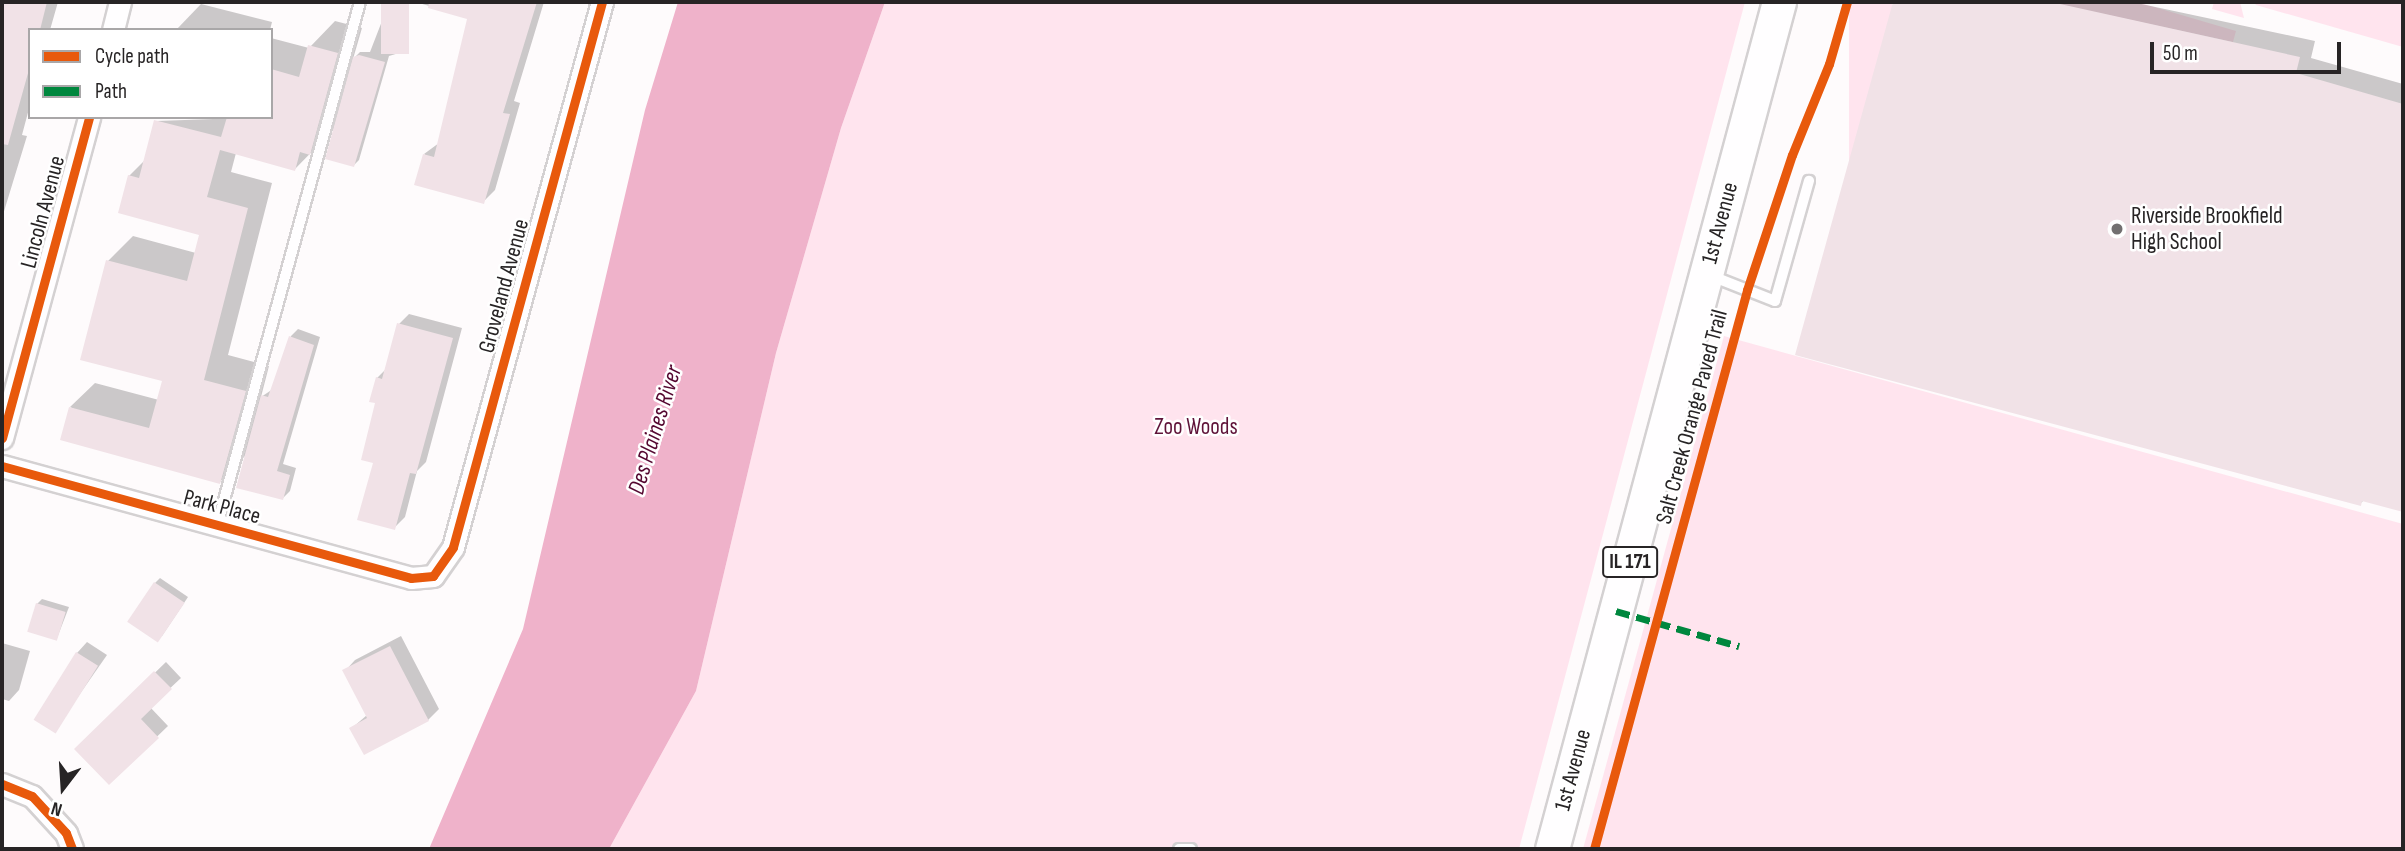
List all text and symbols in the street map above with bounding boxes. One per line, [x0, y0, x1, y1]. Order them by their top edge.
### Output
legend [28, 28, 273, 119]
scale bar [2153, 28, 2344, 72]
text: 50 m [2163, 41, 2198, 66]
text: Cycle path [95, 44, 169, 69]
text: Path [95, 79, 127, 104]
street label: Lincoln Avenue [15, 153, 71, 271]
street label: 1st Avenue [1696, 179, 1744, 267]
place label: Riverside Brookfield High School [2131, 202, 2283, 256]
street label: Groveland Avenue [473, 216, 535, 356]
marker: Riverside Brookfield High School [2109, 221, 2125, 237]
street label: Salt Creek Orange Paved Trail [1650, 307, 1734, 527]
water label: Des Plaines River [622, 362, 688, 498]
park label: Zoo Woods [1154, 413, 1238, 441]
street label: Park Place [181, 484, 263, 530]
road number: IL 171 [1602, 544, 1658, 580]
street label: 1st Avenue [1549, 726, 1597, 814]
north arrow [28, 753, 98, 823]
text: N [48, 796, 65, 821]

